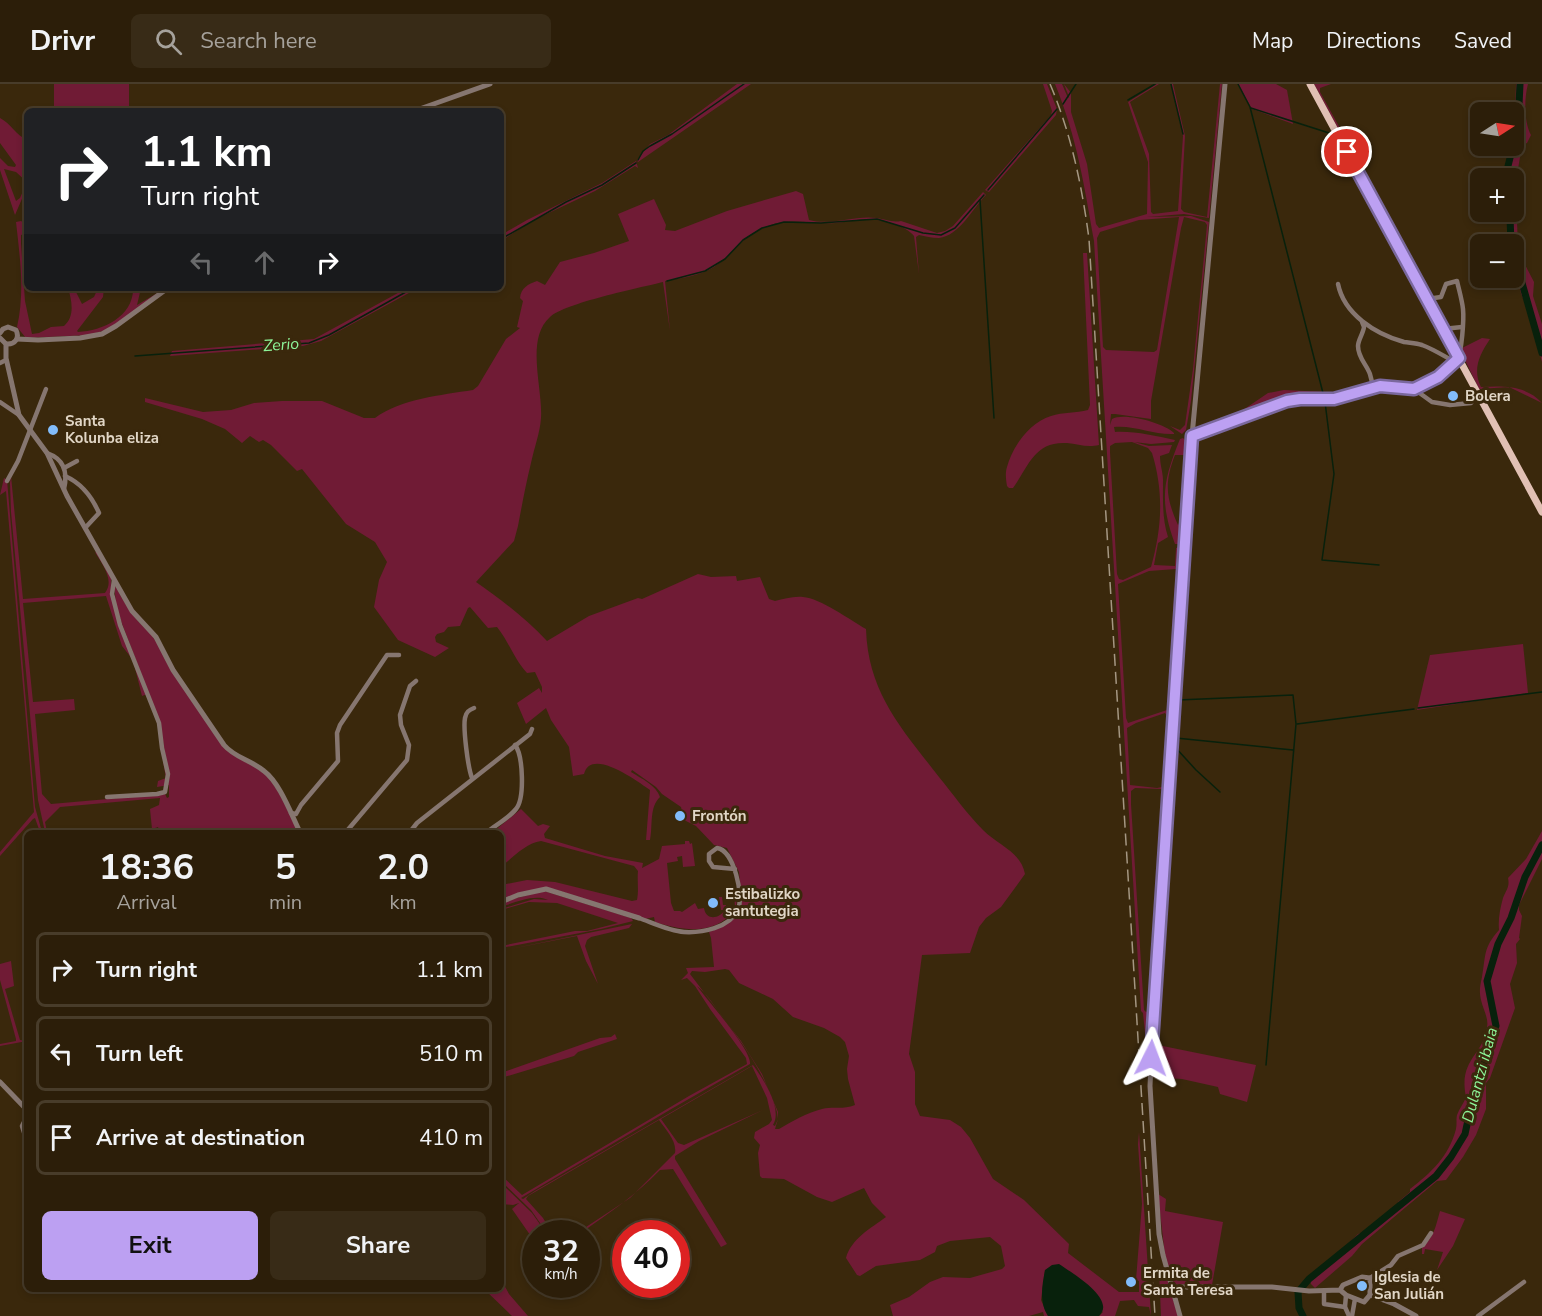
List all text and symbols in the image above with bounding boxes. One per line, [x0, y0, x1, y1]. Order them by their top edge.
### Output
search box [131, 14, 551, 68]
text: Drivr [30, 22, 95, 60]
icon: search [152, 25, 185, 58]
text: Search here [200, 26, 317, 56]
text: Map [1252, 27, 1293, 55]
text: Directions [1326, 27, 1421, 55]
text: Saved [1454, 27, 1512, 55]
north arrow [1470, 102, 1524, 156]
map controls [1470, 102, 1524, 288]
text: 1.1 km [141, 124, 273, 181]
pin [1321, 126, 1372, 177]
icon: right [42, 132, 120, 210]
icon: arrive [1330, 135, 1363, 168]
button: + [1470, 168, 1524, 222]
text: Turn right [141, 178, 259, 215]
button: − [1470, 234, 1524, 288]
icon: left [185, 246, 218, 279]
icon: ahead [248, 246, 281, 279]
icon: right [311, 246, 344, 279]
water label: Zerio [262, 333, 300, 357]
place label: Bolera [1465, 386, 1511, 406]
marker: Bolera [1446, 389, 1460, 403]
place label: Santa Kolunba eliza [65, 411, 159, 448]
marker: Santa Kolunba eliza [46, 423, 60, 437]
place label: Frontón [692, 806, 747, 826]
marker: Frontón [673, 809, 687, 823]
text: 18:36 [99, 843, 194, 892]
text: 5 [275, 843, 296, 892]
text: 2.0 [377, 843, 429, 892]
place label: Estibalizko santutegia [725, 884, 801, 921]
text: Arrival [116, 889, 177, 916]
text: min [269, 889, 302, 916]
text: km [389, 889, 417, 916]
marker: Estibalizko santutegia [706, 896, 720, 910]
icon: right [45, 953, 78, 986]
text: Turn right [96, 955, 197, 985]
text: 1.1 km [416, 955, 483, 985]
water label: Dulantzi ibaia [1457, 1025, 1503, 1125]
position arrow [1119, 1026, 1183, 1090]
icon: left [45, 1037, 78, 1070]
text: Turn left [96, 1039, 183, 1069]
text: 510 m [419, 1039, 483, 1069]
icon: arrive [45, 1121, 78, 1154]
text: Arrive at destination [96, 1123, 305, 1153]
text: 410 m [419, 1123, 483, 1153]
button: Exit [42, 1211, 258, 1280]
button: Share [270, 1211, 486, 1280]
speed limit sign: 40 [612, 1220, 690, 1298]
text: 32 [543, 1231, 579, 1272]
place label: Ermita de Santa Teresa [1143, 1263, 1233, 1300]
text: km/h [544, 1264, 578, 1284]
place label: Iglesia de San Julián [1374, 1267, 1444, 1304]
marker: Ermita de Santa Teresa [1124, 1275, 1138, 1289]
marker: Iglesia de San Julián [1355, 1279, 1369, 1293]

